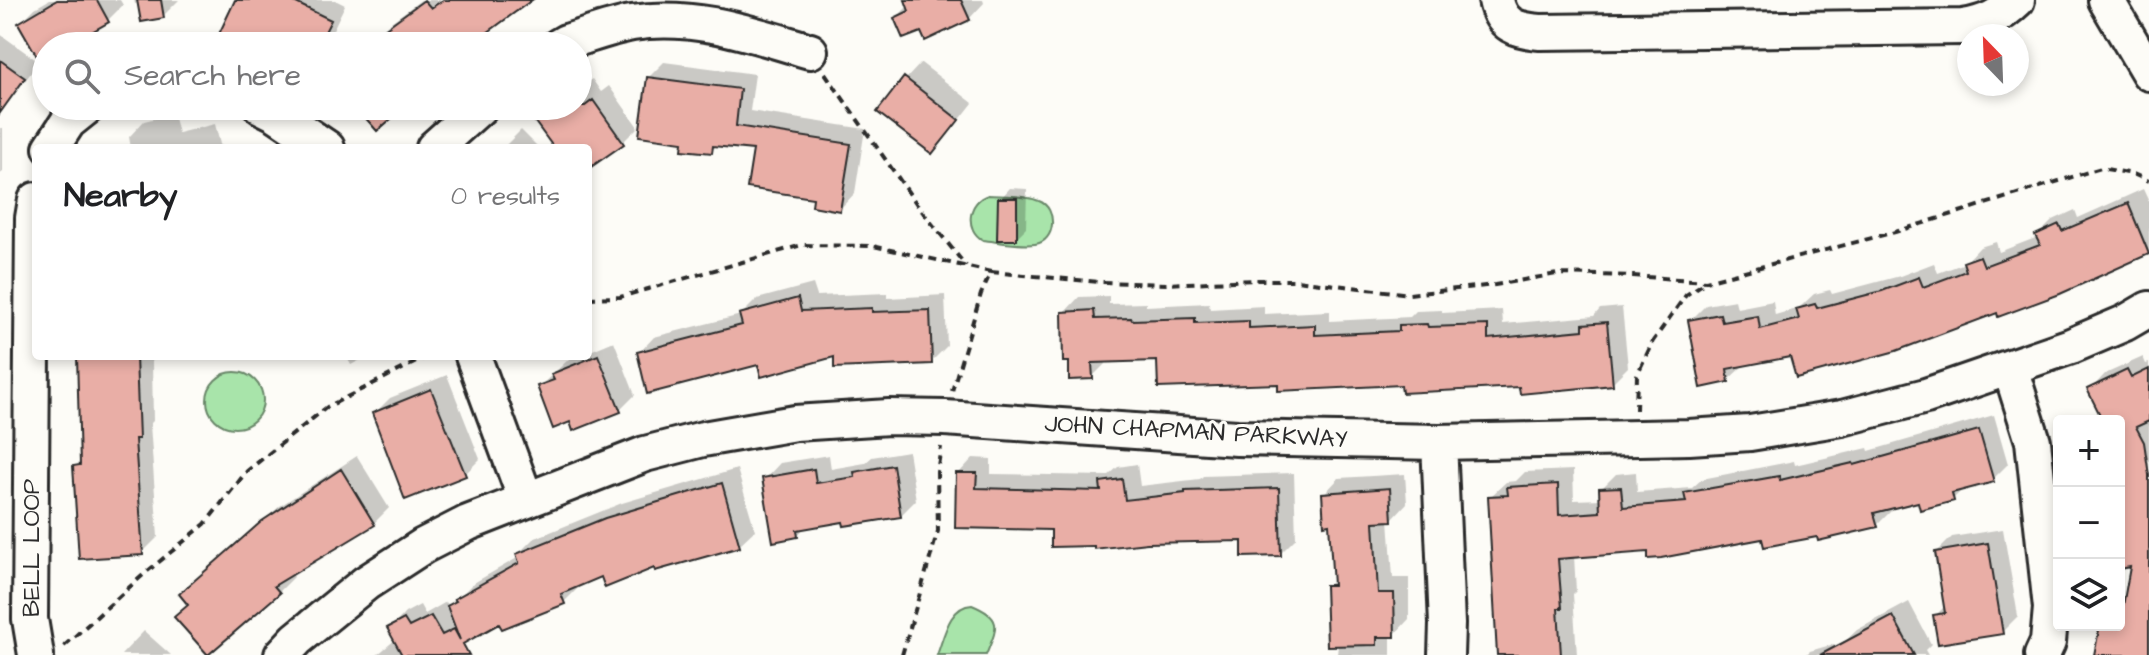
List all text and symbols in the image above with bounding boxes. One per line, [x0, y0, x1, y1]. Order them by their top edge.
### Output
north arrow [1957, 24, 2029, 96]
search box [32, 32, 592, 120]
icon: search [60, 54, 104, 98]
text: Search here [124, 55, 301, 97]
text: Nearby [64, 172, 178, 220]
text: 0 results [451, 178, 560, 214]
street label: JOHN CHAPMAN PARKWAY [1044, 407, 1348, 457]
map controls [2053, 415, 2125, 631]
button: + [2053, 415, 2125, 487]
street label: BELL LOOP [15, 479, 49, 617]
button: − [2053, 487, 2125, 559]
button: layers [2053, 559, 2125, 631]

